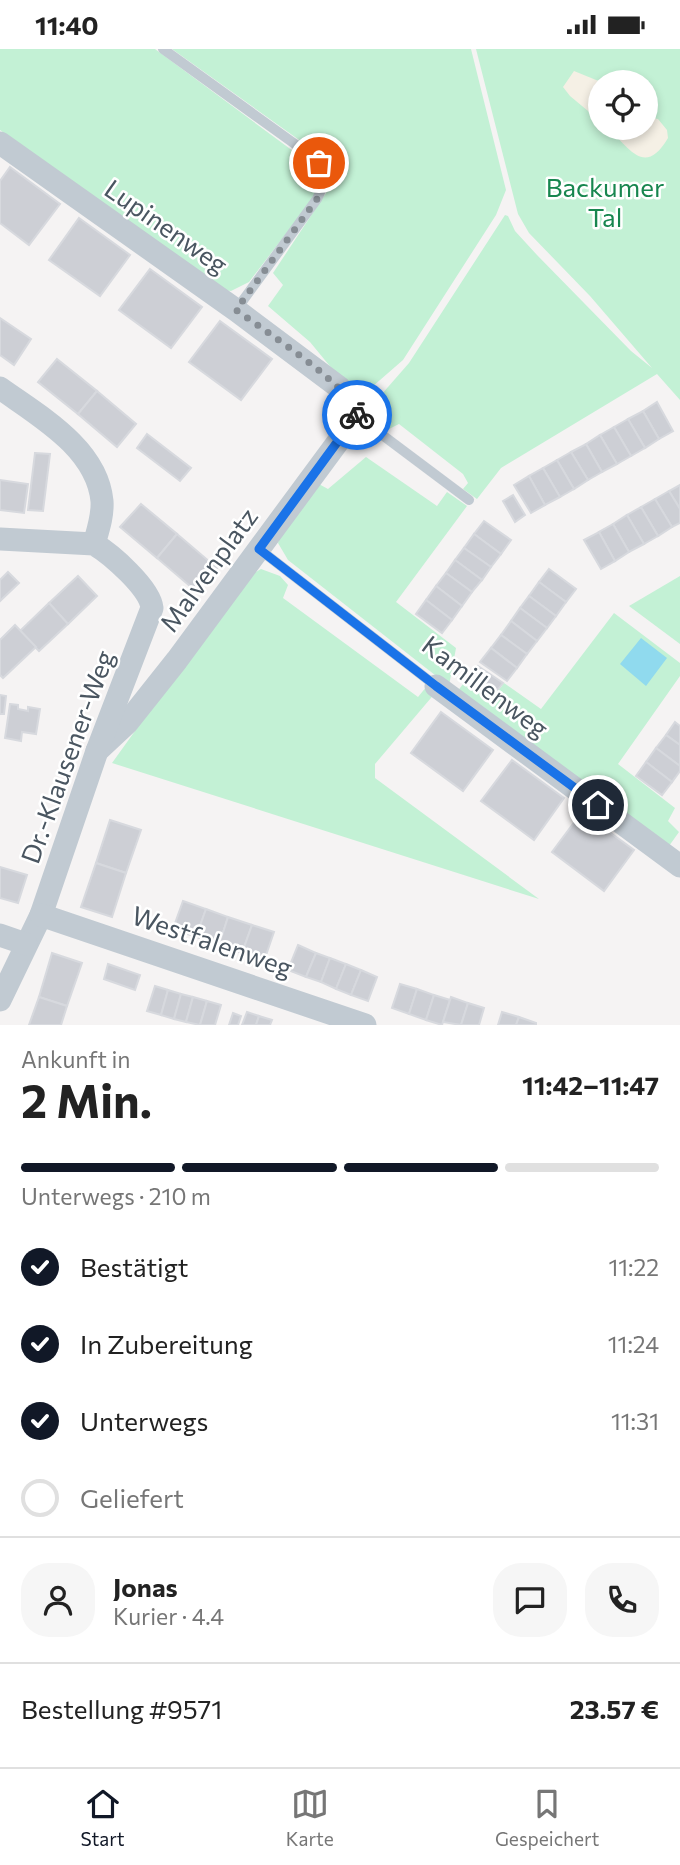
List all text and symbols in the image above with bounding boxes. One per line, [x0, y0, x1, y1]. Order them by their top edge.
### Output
text: 11:40 [35, 9, 99, 40]
map controls [588, 70, 658, 140]
button: locate [588, 70, 658, 140]
pin [289, 133, 349, 193]
icon: bag [300, 144, 338, 182]
park label: Backumer Tal [546, 171, 664, 232]
street label: Lupinenweg [99, 172, 234, 279]
courier [322, 380, 392, 450]
icon: bike [338, 396, 376, 434]
street label: Malvenplatz [152, 501, 263, 637]
street label: Kamillenweg [417, 628, 555, 743]
street label: Dr.-Klausener-Weg [14, 646, 119, 867]
pin [568, 775, 628, 835]
icon: home [579, 786, 617, 824]
street label: Westfalenweg [128, 899, 297, 983]
text: Ankunft in [21, 1045, 131, 1073]
text: 11:42–11:47 [522, 1069, 659, 1100]
text: 2 Min. [21, 1071, 152, 1127]
text: Unterwegs · 210 m [21, 1182, 211, 1210]
icon: check [21, 1248, 59, 1286]
text: Bestätigt [80, 1251, 189, 1282]
text: 11:22 [608, 1253, 659, 1281]
icon: check [21, 1325, 59, 1363]
text: In Zubereitung [80, 1328, 253, 1359]
text: 11:24 [608, 1330, 659, 1358]
icon: check [21, 1402, 59, 1440]
text: Unterwegs [80, 1405, 208, 1436]
text: 11:31 [611, 1407, 659, 1435]
text: Geliefert [80, 1482, 184, 1513]
button: person [21, 1563, 95, 1637]
button: chat [493, 1563, 567, 1637]
button: phone [585, 1563, 659, 1637]
text: Jonas [113, 1571, 178, 1602]
text: Kurier · 4.4 [113, 1602, 224, 1630]
text: Bestellung #9571 [21, 1693, 222, 1724]
text: 23.57 € [570, 1693, 659, 1724]
tab: Start [81, 1785, 125, 1850]
tab: Karte [286, 1785, 334, 1850]
tab: Gespeichert [495, 1785, 599, 1850]

